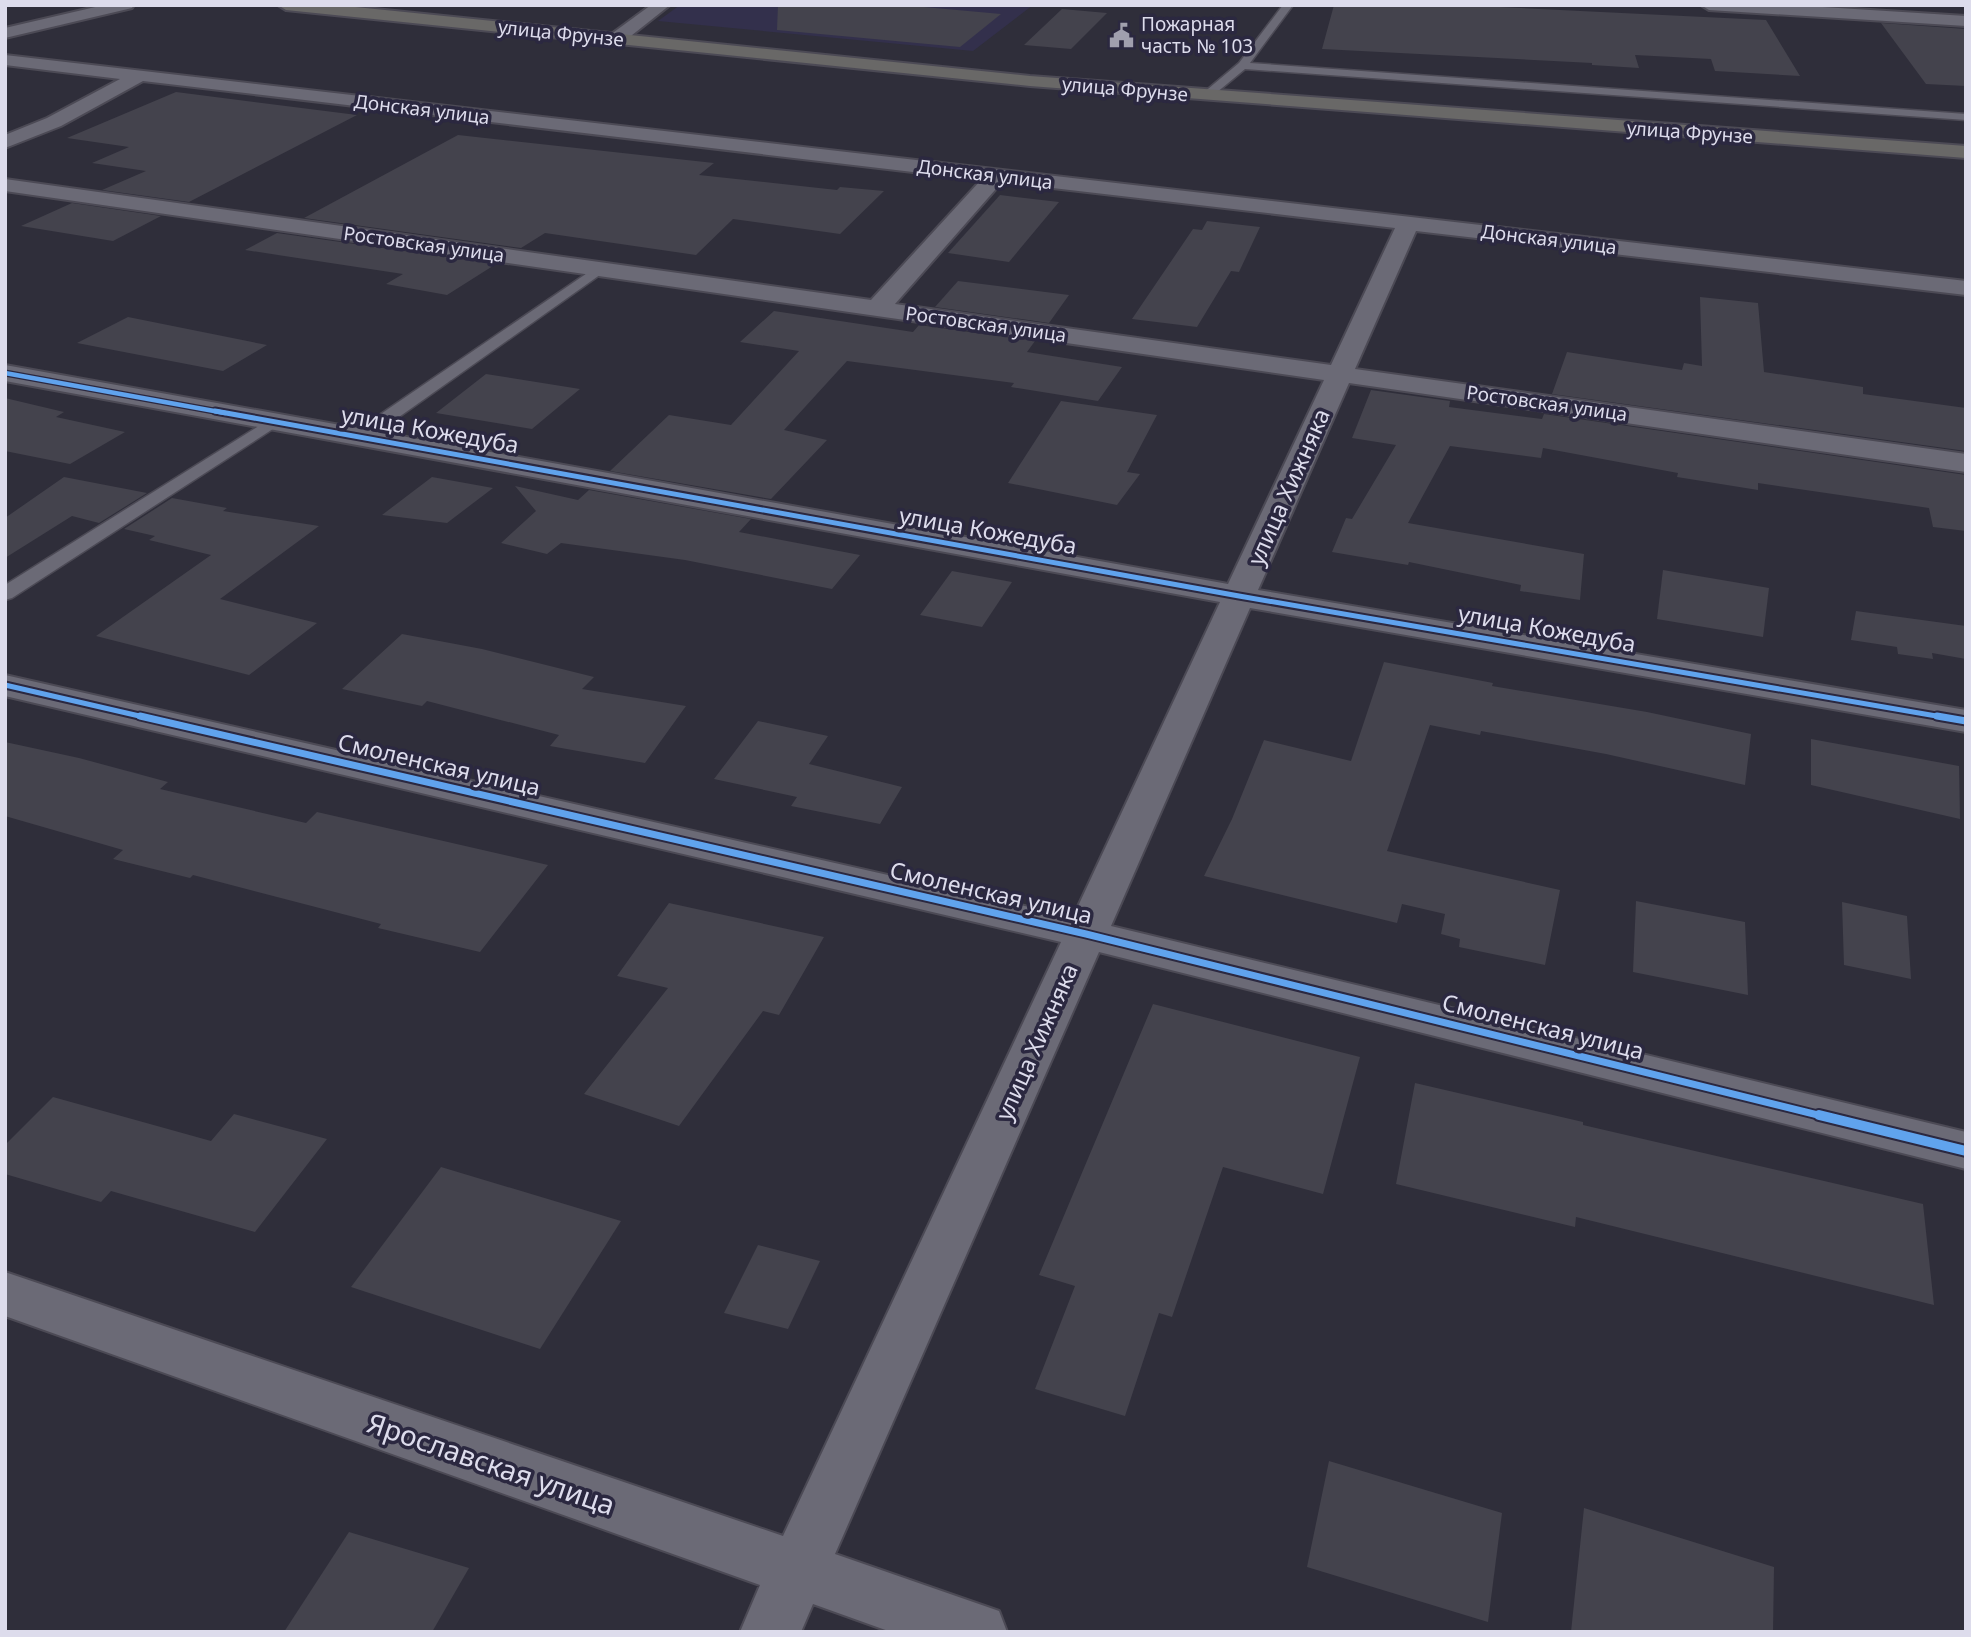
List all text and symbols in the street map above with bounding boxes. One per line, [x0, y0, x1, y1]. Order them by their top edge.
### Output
place label: Пожарная часть № 103 [1141, 11, 1253, 59]
street label: улица Фрунзе [497, 13, 625, 53]
public building icon: Пожарная часть № 103 [1107, 21, 1135, 49]
street label: улица Фрунзе [1061, 71, 1189, 107]
street label: Донская улица [353, 88, 491, 130]
street label: улица Фрунзе [1626, 115, 1754, 149]
street label: Донская улица [916, 153, 1054, 195]
street label: Донская улица [1480, 218, 1618, 260]
street label: Ростовская улица [342, 220, 506, 268]
street label: Ростовская улица [904, 300, 1068, 348]
street label: Ростовская улица [1465, 379, 1629, 427]
street label: улица Кожедуба [339, 398, 522, 460]
street label: улица Хижняка [1239, 403, 1337, 570]
street label: улица Кожедуба [897, 499, 1080, 561]
street label: улица Кожедуба [1456, 597, 1639, 659]
street label: Смоленская улица [335, 725, 544, 803]
street label: Смоленская улица [887, 853, 1096, 931]
street label: улица Хижняка [987, 958, 1085, 1125]
street label: Смоленская улица [1439, 986, 1647, 1067]
street label: Ярославская улица [362, 1403, 620, 1523]

